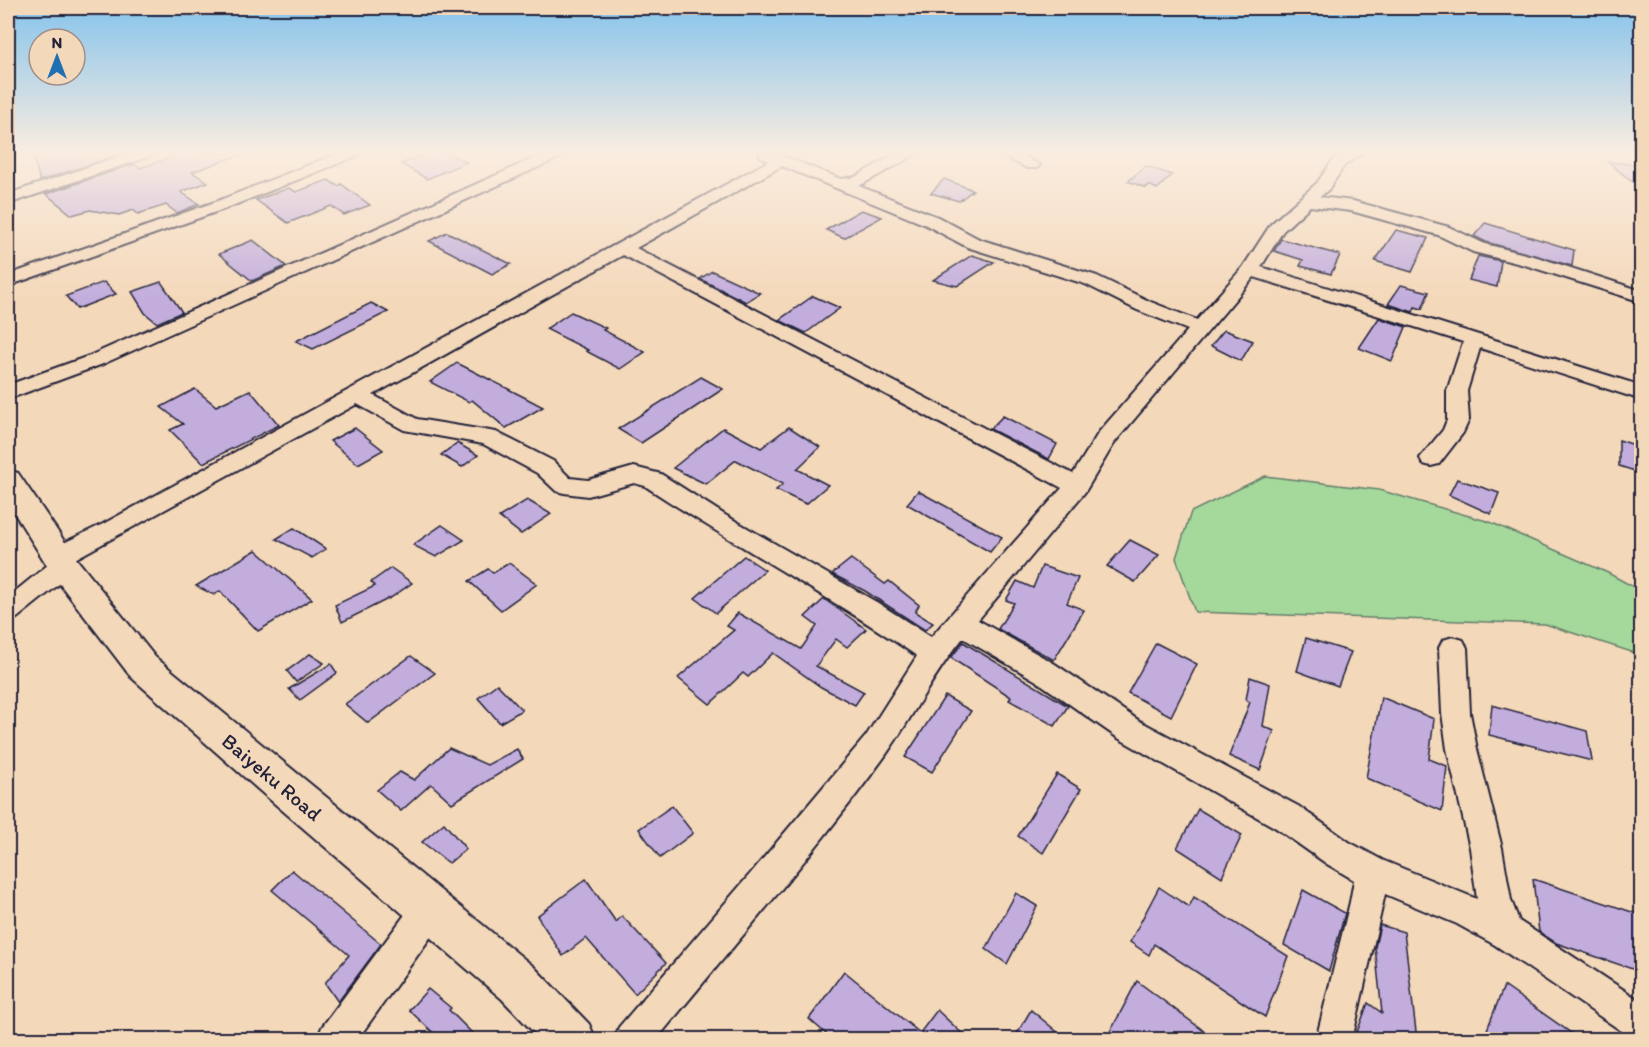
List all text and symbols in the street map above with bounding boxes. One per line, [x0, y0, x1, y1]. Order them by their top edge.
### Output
north arrow [27, 27, 87, 87]
text: N [52, 33, 62, 52]
street label: Baiyeku Road [217, 728, 327, 826]

